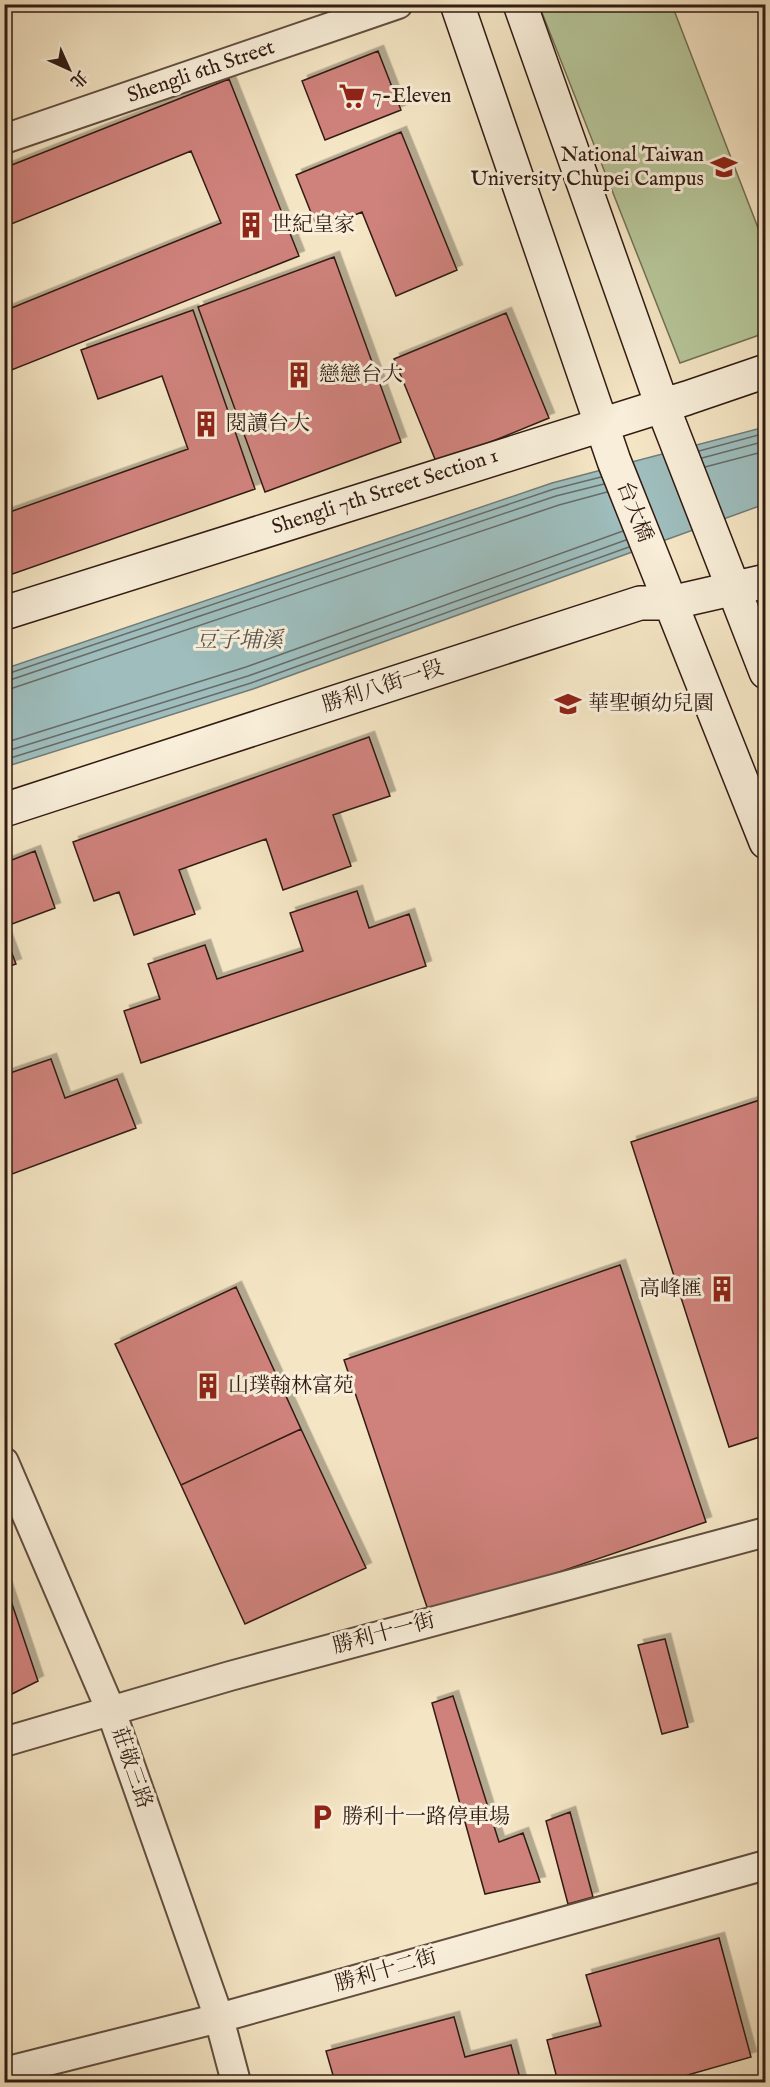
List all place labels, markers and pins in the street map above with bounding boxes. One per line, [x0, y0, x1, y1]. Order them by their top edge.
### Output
supermarket icon: 7-Eleven [337, 81, 367, 111]
place label: 7-Eleven [372, 83, 451, 110]
place label: National Taiwan University Chupei Campus [470, 142, 704, 193]
school or university icon: National Taiwan University Chupei Campus [709, 152, 739, 182]
building icon: 世紀皇家 [236, 210, 266, 240]
place label: 世紀皇家 [271, 212, 355, 239]
building icon: 戀戀台大 [284, 360, 314, 390]
place label: 戀戀台大 [319, 362, 403, 389]
building icon: 閱讀台大 [191, 409, 221, 439]
place label: 閱讀台大 [226, 411, 310, 438]
school or university icon: 華聖頓幼兒園 [553, 689, 583, 719]
place label: 華聖頓幼兒園 [588, 691, 714, 718]
building icon: 高峰匯 [707, 1274, 737, 1304]
place label: 高峰匯 [639, 1276, 702, 1303]
building icon: 山璞翰林富苑 [193, 1371, 223, 1401]
place label: 山璞翰林富苑 [228, 1373, 354, 1400]
parking icon: 勝利十一路停車場 [307, 1802, 337, 1832]
place label: 勝利十一路停車場 [342, 1804, 510, 1831]

